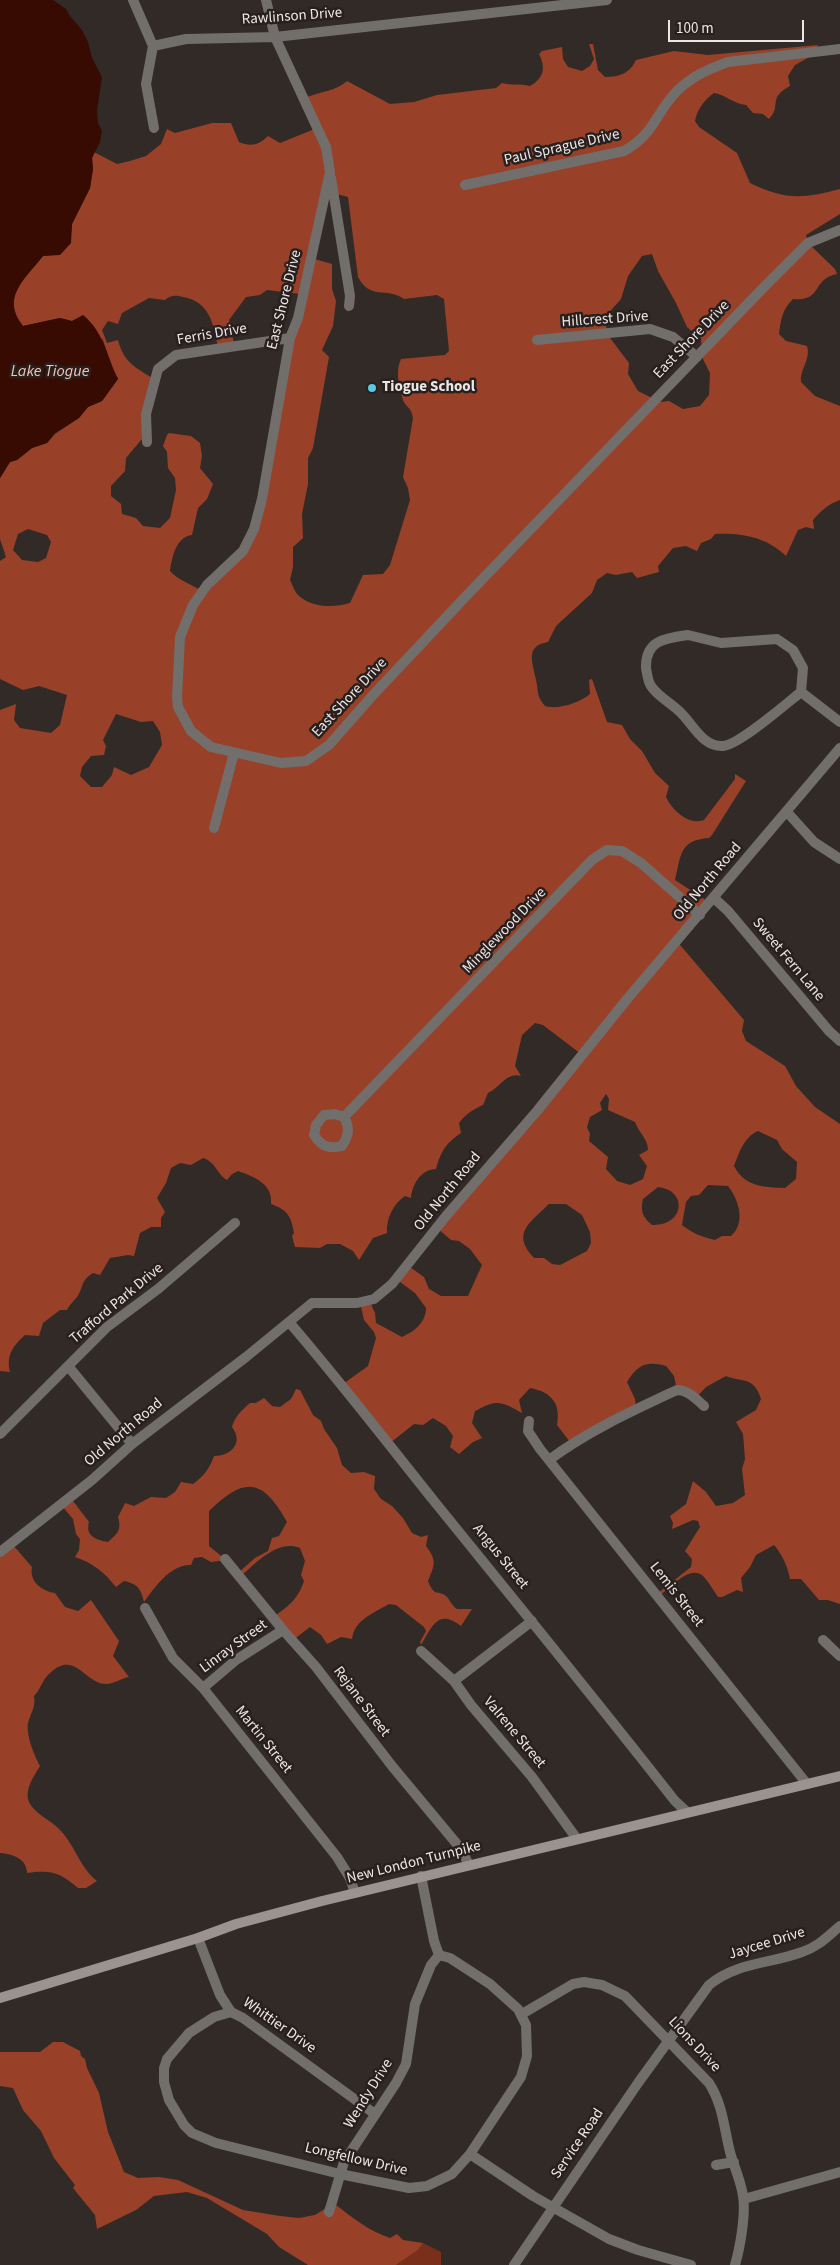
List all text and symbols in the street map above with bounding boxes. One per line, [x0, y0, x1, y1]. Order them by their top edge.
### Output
street label: Rawlinson Drive [241, 5, 343, 29]
scale bar [670, 10, 806, 42]
text: 100 m [676, 18, 714, 39]
street label: Paul Sprague Drive [503, 126, 621, 170]
street label: East Shore Drive [264, 248, 306, 352]
street label: East Shore Drive [650, 297, 734, 383]
street label: Hillcrest Drive [561, 308, 649, 332]
street label: Ferris Drive [176, 320, 248, 350]
water label: Lake Tiogue [11, 362, 89, 382]
place label: Tiogue School [382, 379, 475, 397]
marker: Tiogue School [366, 382, 378, 394]
street label: East Shore Drive [309, 655, 391, 741]
street label: Old North Road [670, 839, 746, 925]
street label: Minglewood Drive [459, 884, 551, 978]
street label: Sweet Fern Lane [748, 915, 828, 1005]
street label: Old North Road [411, 1149, 485, 1235]
street label: Trafford Park Drive [67, 1260, 167, 1348]
street label: Old North Road [81, 1395, 167, 1471]
street label: Angus Street [468, 1521, 532, 1593]
street label: Lemis Street [645, 1559, 707, 1631]
street label: Linray Street [197, 1616, 271, 1678]
street label: Rejane Street [329, 1663, 393, 1741]
street label: Valrene Street [479, 1694, 549, 1772]
street label: Martin Street [230, 1703, 296, 1777]
street label: New London Turnpike [345, 1838, 483, 1888]
street label: Jaycee Drive [727, 1924, 807, 1964]
street label: Whittier Drive [239, 1994, 319, 2058]
street label: Lions Drive [664, 2014, 724, 2076]
street label: Wendy Drive [341, 2056, 397, 2132]
street label: Service Road [548, 2105, 608, 2183]
street label: Longfellow Drive [303, 2139, 409, 2181]

